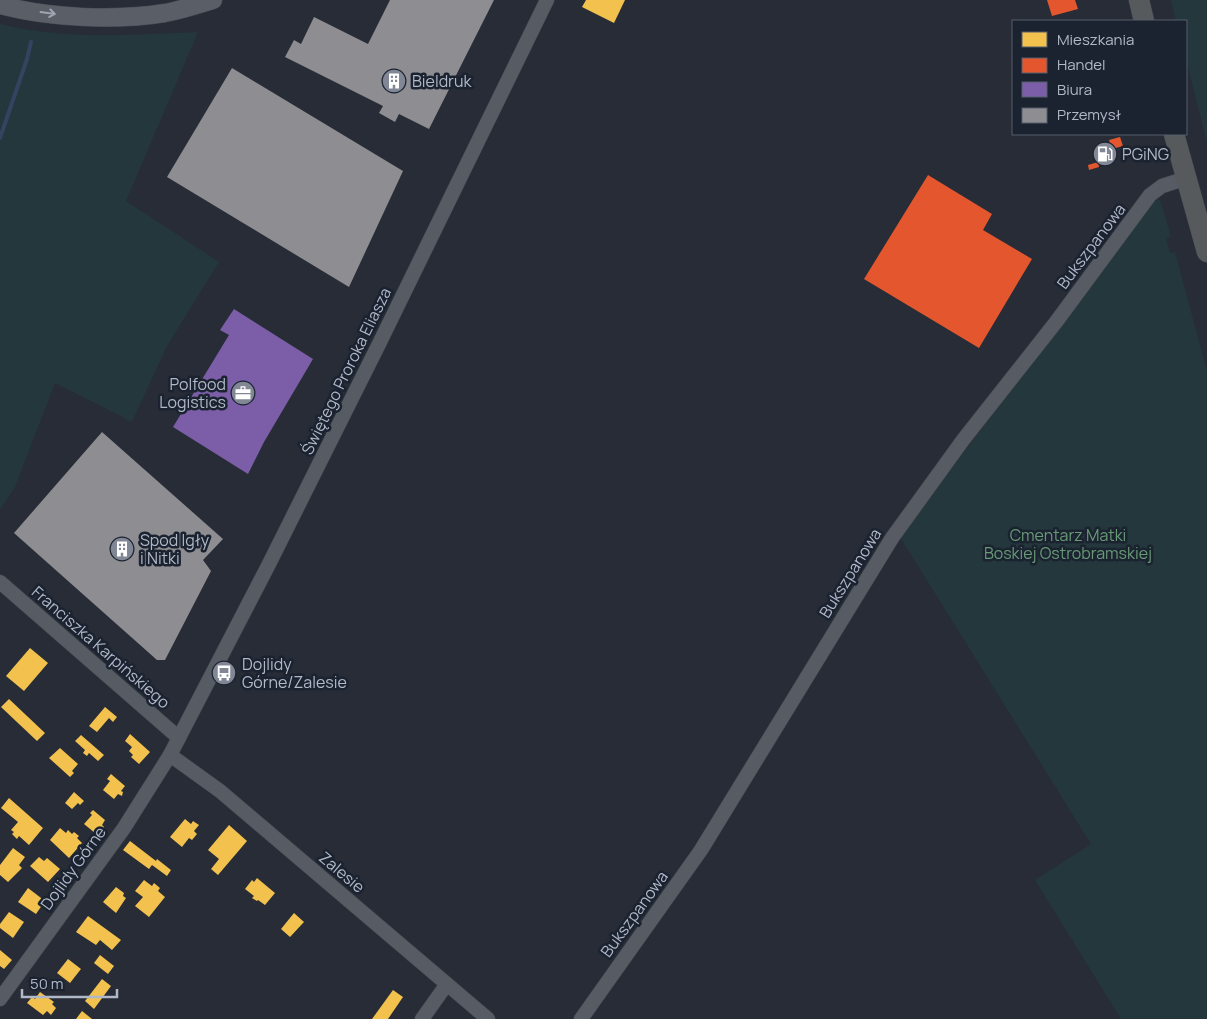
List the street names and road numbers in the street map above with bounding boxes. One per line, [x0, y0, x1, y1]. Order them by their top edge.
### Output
street label: Bukszpanowa [1052, 199, 1130, 293]
street label: Świętego Proroka Eliasza [296, 284, 396, 458]
street label: Bukszpanowa [814, 524, 886, 622]
street label: Franciszka Karpińskiego [27, 581, 175, 713]
street label: Dojlidy Górne [35, 822, 111, 914]
street label: Zalesie [315, 846, 369, 898]
street label: Bukszpanowa [595, 866, 673, 962]

